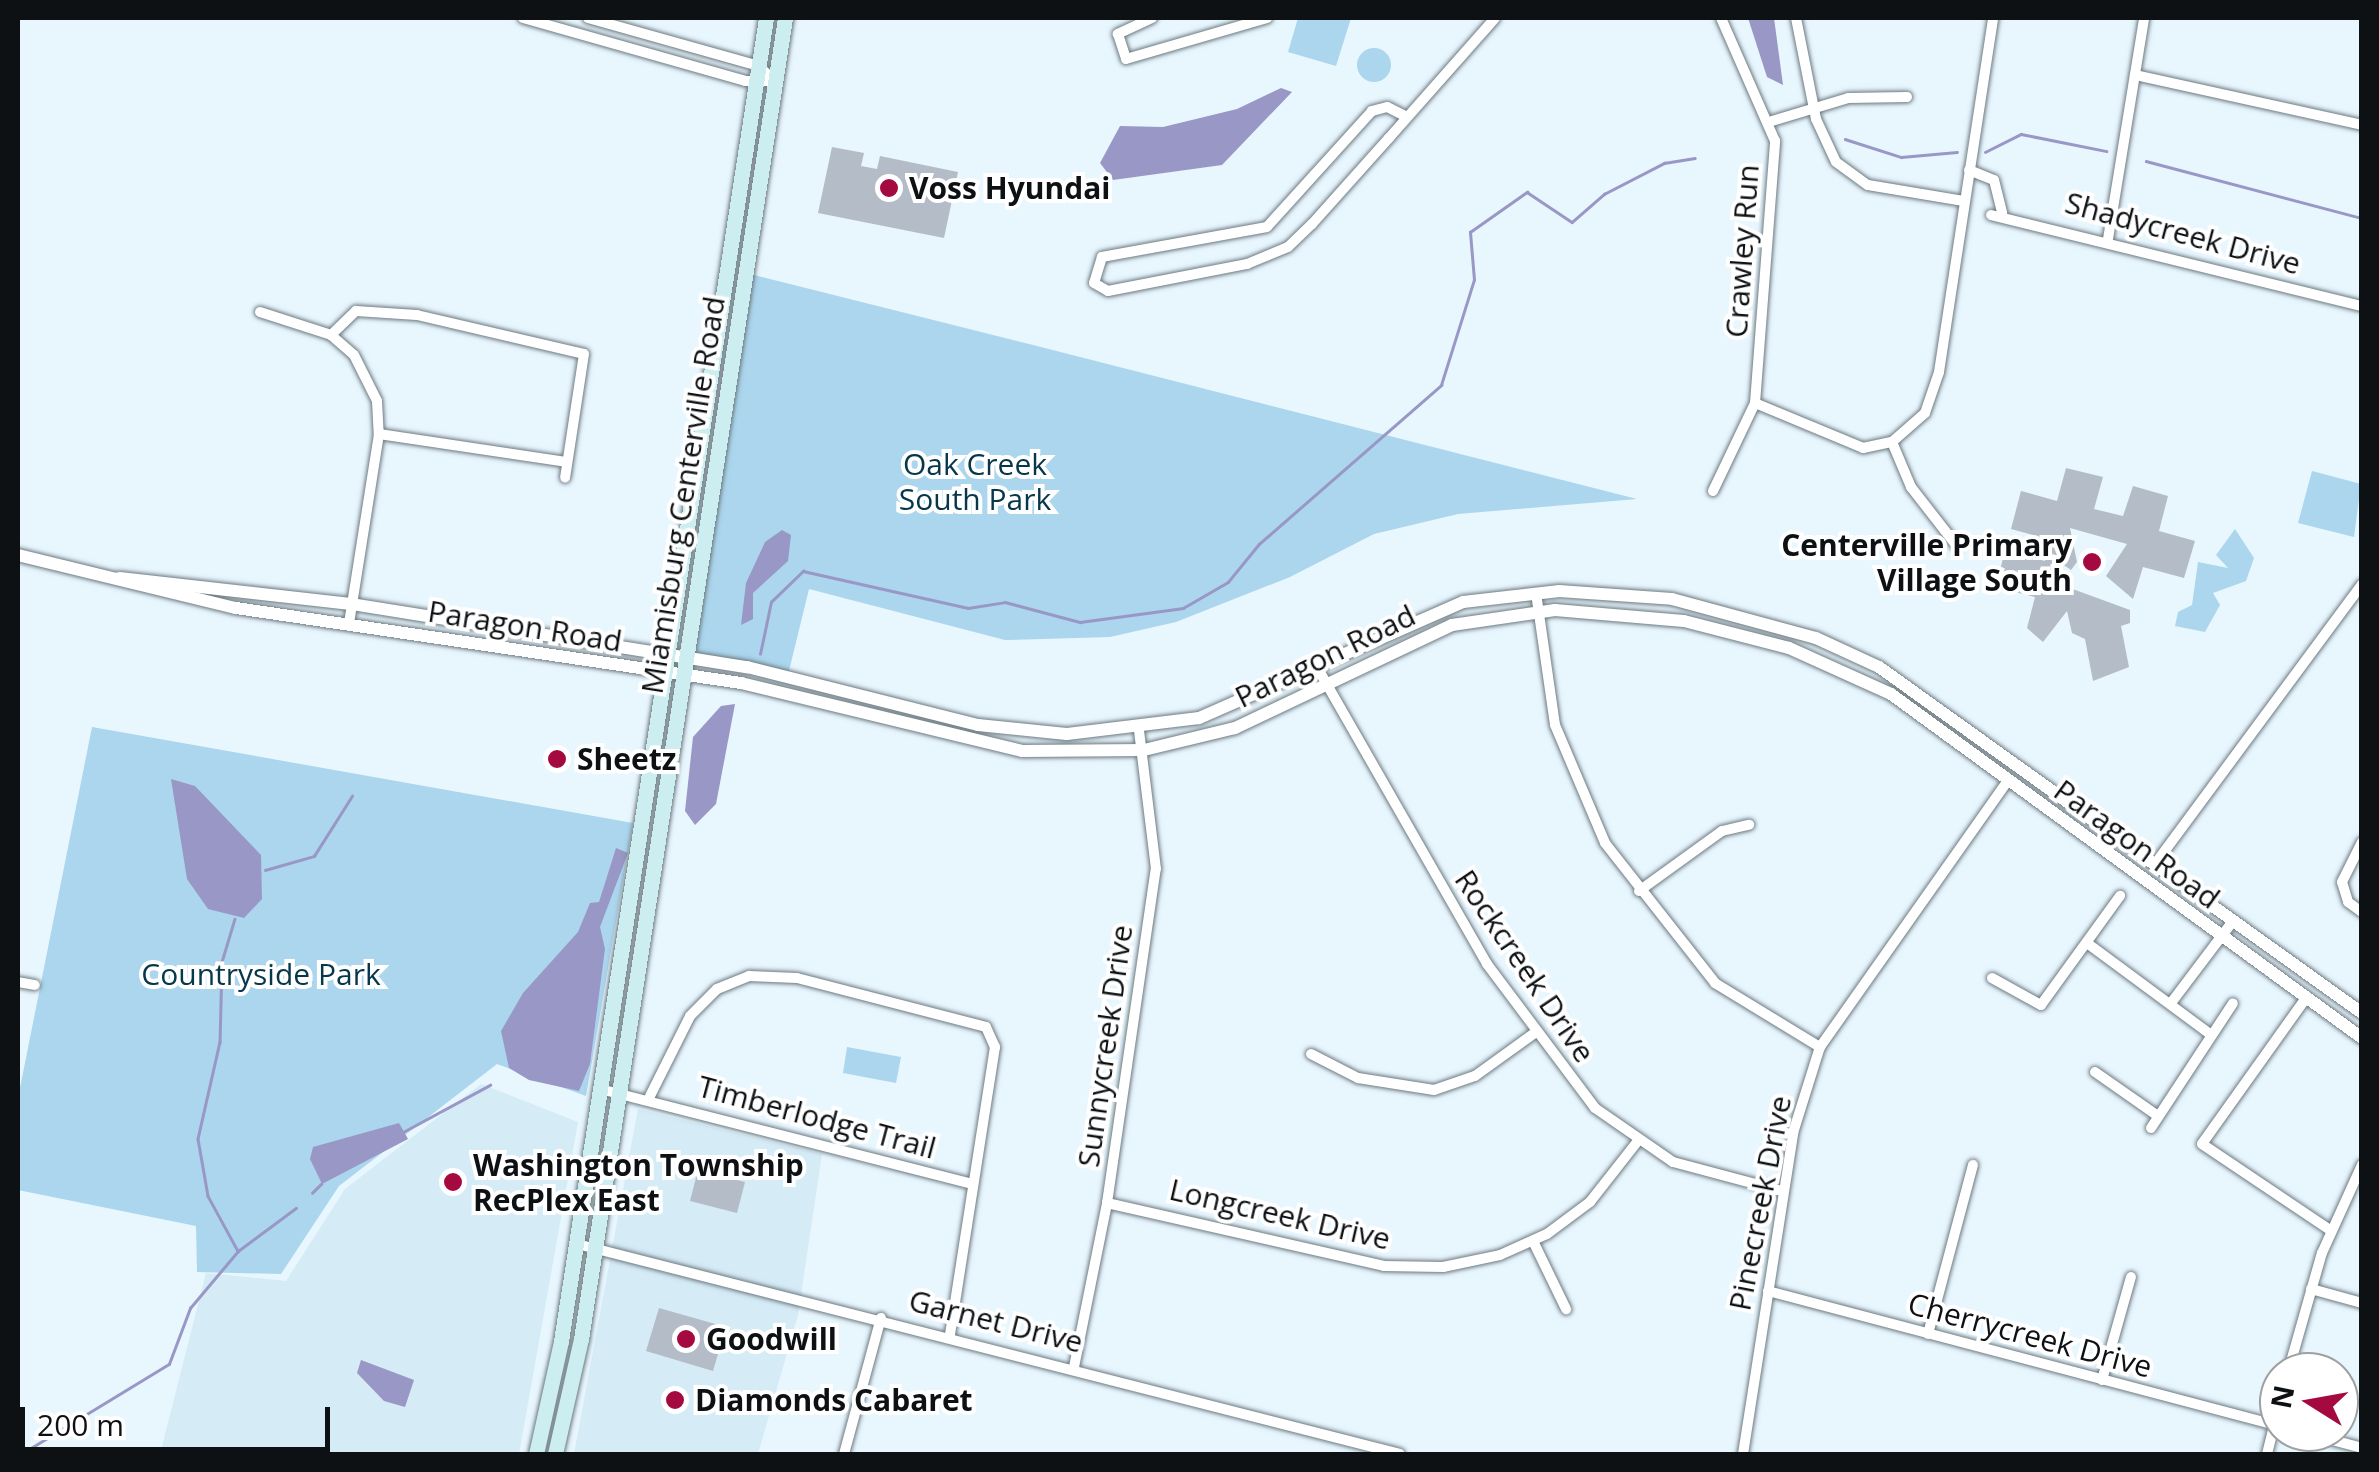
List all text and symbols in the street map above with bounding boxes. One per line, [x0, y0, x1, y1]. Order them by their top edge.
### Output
street label: Crawley Run [1718, 163, 1766, 339]
place label: Voss Hyundai [909, 170, 1110, 206]
marker: Voss Hyundai [878, 177, 900, 199]
street label: Shadycreek Drive [2061, 184, 2305, 282]
street label: Miamisburg Centerville Road [634, 294, 732, 696]
park label: Oak Creek South Park [899, 446, 1051, 516]
place label: Centerville Primary Village South [1781, 527, 2072, 598]
marker: Centerville Primary Village South [2081, 551, 2103, 573]
street label: Paragon Road [426, 593, 624, 659]
street label: Paragon Road [1229, 597, 1421, 715]
place label: Sheetz [577, 741, 676, 777]
marker: Sheetz [546, 748, 568, 770]
street label: Paragon Road [2047, 772, 2227, 916]
street label: Rockcreek Drive [1447, 863, 1603, 1069]
street label: Sunnycreek Drive [1070, 923, 1140, 1169]
park label: Countryside Park [141, 956, 381, 992]
street label: Timberlodge Trail [694, 1068, 940, 1166]
street label: Pinecreek Drive [1722, 1092, 1798, 1314]
place label: Washington Township RecPlex East [473, 1147, 804, 1218]
marker: Washington Township RecPlex East [442, 1171, 464, 1193]
street label: Longcreek Drive [1166, 1171, 1394, 1257]
street label: Garnet Drive [905, 1282, 1087, 1360]
street label: Cherrycreek Drive [1904, 1285, 2156, 1385]
place label: Goodwill [706, 1321, 837, 1357]
marker: Goodwill [675, 1328, 697, 1350]
north arrow [2259, 1352, 2359, 1452]
place label: Diamonds Cabaret [695, 1382, 973, 1418]
text: N [2261, 1382, 2302, 1411]
scale bar [25, 1387, 335, 1449]
marker: Diamonds Cabaret [664, 1389, 686, 1411]
text: 200 m [37, 1404, 124, 1445]

